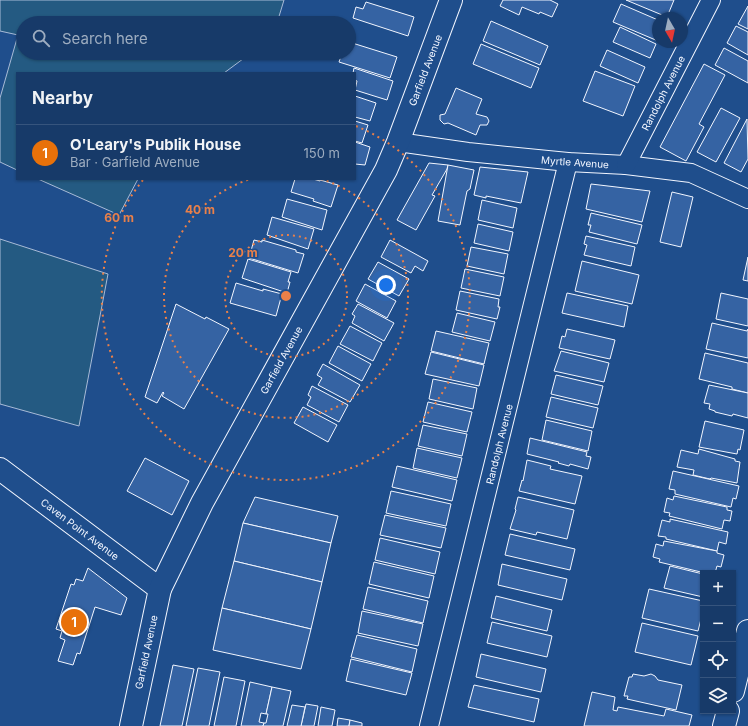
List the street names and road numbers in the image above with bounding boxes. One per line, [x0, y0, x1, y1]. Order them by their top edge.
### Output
street label: Garfield Avenue [406, 32, 444, 107]
street label: Randolph Avenue [639, 53, 687, 132]
street label: Myrtle Avenue [541, 154, 610, 170]
street label: Garfield Avenue [257, 324, 305, 396]
street label: Randolph Avenue [483, 402, 515, 485]
street label: Caven Point Avenue [39, 496, 122, 562]
street label: Garfield Avenue [132, 614, 160, 690]

